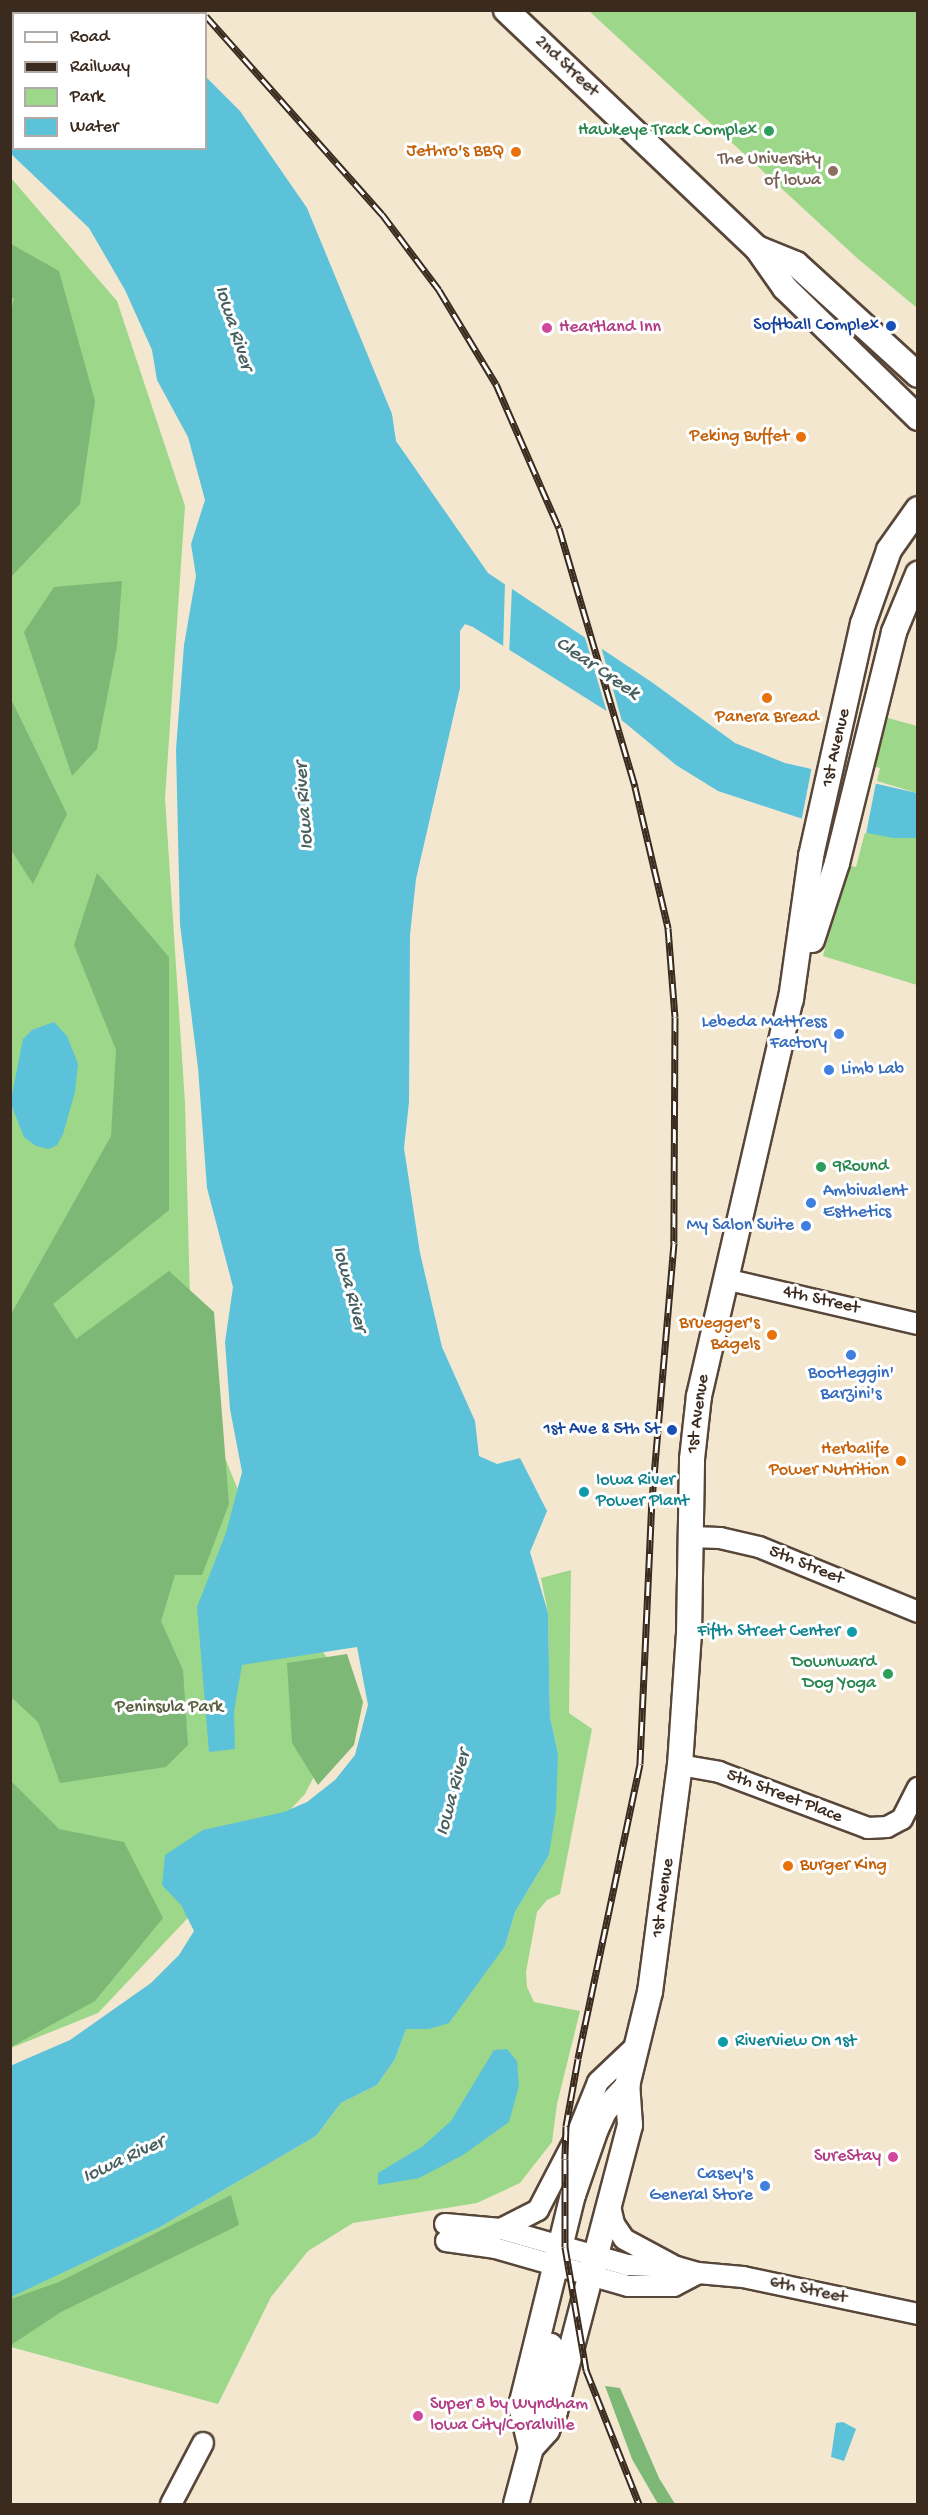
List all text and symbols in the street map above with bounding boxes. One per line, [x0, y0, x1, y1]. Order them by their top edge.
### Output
legend [12, 12, 207, 150]
text: Road [70, 27, 109, 48]
street label: 2nd Street [529, 32, 603, 102]
text: Railway [70, 57, 130, 78]
text: Park [70, 87, 104, 108]
text: Water [70, 117, 118, 138]
place label: Hawkeye Track Complex [578, 120, 757, 142]
marker: Hawkeye Track Complex [762, 124, 776, 138]
place label: Jethro's BBQ [406, 141, 504, 163]
marker: Jethro's BBQ [509, 145, 523, 159]
place label: The University of Iowa [718, 150, 821, 192]
marker: The University of Iowa [826, 164, 840, 178]
water label: Iowa River [208, 283, 258, 373]
place label: Softball Complex [753, 315, 879, 337]
place label: Heartland Inn [559, 317, 661, 339]
marker: Softball Complex [884, 319, 898, 333]
marker: Heartland Inn [540, 321, 554, 335]
place label: Peking Buffet [689, 426, 789, 448]
marker: Peking Buffet [794, 430, 808, 444]
water label: Clear Creek [551, 632, 643, 706]
marker: Panera Bread [760, 691, 774, 705]
place label: Panera Bread [715, 707, 819, 729]
street label: 1st Avenue [818, 707, 856, 789]
water label: Iowa River [290, 761, 320, 851]
place label: Lebeda Mattress Factory [701, 1013, 827, 1056]
marker: Lebeda Mattress Factory [832, 1027, 846, 1041]
place label: Limb Lab [841, 1059, 904, 1081]
marker: Limb Lab [822, 1063, 836, 1077]
place label: 9Round [833, 1156, 888, 1178]
marker: 9Round [814, 1160, 828, 1174]
place label: Ambivalent Esthetics [823, 1182, 907, 1224]
marker: Ambivalent Esthetics [804, 1196, 818, 1210]
place label: My Salon Suite [687, 1215, 794, 1237]
marker: My Salon Suite [799, 1219, 813, 1233]
water label: Iowa River [326, 1244, 372, 1334]
street label: 4th Street [781, 1282, 861, 1320]
place label: Bruegger's Bagels [679, 1314, 760, 1356]
marker: Bruegger's Bagels [765, 1328, 779, 1342]
marker: Bootleggin' Barzini's [844, 1348, 858, 1362]
place label: Bootleggin' Barzini's [808, 1364, 894, 1406]
street label: 1st Avenue [683, 1373, 715, 1455]
place label: 1st Ave & 5th St [543, 1419, 660, 1441]
marker: 1st Ave & 5th St [665, 1423, 679, 1437]
place label: Herbalife Power Nutrition [769, 1440, 889, 1482]
marker: Herbalife Power Nutrition [894, 1454, 908, 1468]
place label: Iowa River Power Plant [596, 1471, 689, 1514]
marker: Iowa River Power Plant [577, 1485, 591, 1499]
street label: 5th Street [765, 1541, 847, 1591]
place label: Fifth Street Center [697, 1621, 840, 1643]
marker: Fifth Street Center [845, 1625, 859, 1639]
place label: Downward Dog Yoga [792, 1653, 876, 1696]
marker: Downward Dog Yoga [881, 1667, 895, 1681]
park label: Peninsula Park [115, 1697, 223, 1719]
water label: Iowa River [431, 1748, 477, 1838]
street label: 5th Street Place [723, 1765, 845, 1829]
place label: Burger King [800, 1855, 887, 1877]
street label: 1st Avenue [648, 1857, 680, 1939]
marker: Burger King [781, 1859, 795, 1873]
place label: Riverview On 1st [735, 2031, 856, 2053]
marker: Riverview On 1st [716, 2035, 730, 2049]
water label: Iowa River [79, 2131, 169, 2189]
place label: SureStay [814, 2146, 881, 2168]
marker: SureStay [886, 2150, 900, 2164]
place label: Casey's General Store [649, 2165, 753, 2208]
marker: Casey's General Store [758, 2179, 772, 2193]
street label: 6th Street [767, 2272, 849, 2310]
place label: Super 8 by Wyndham Iowa City/Coralville [430, 2395, 588, 2438]
marker: Super 8 by Wyndham Iowa City/Coralville [411, 2409, 425, 2423]

